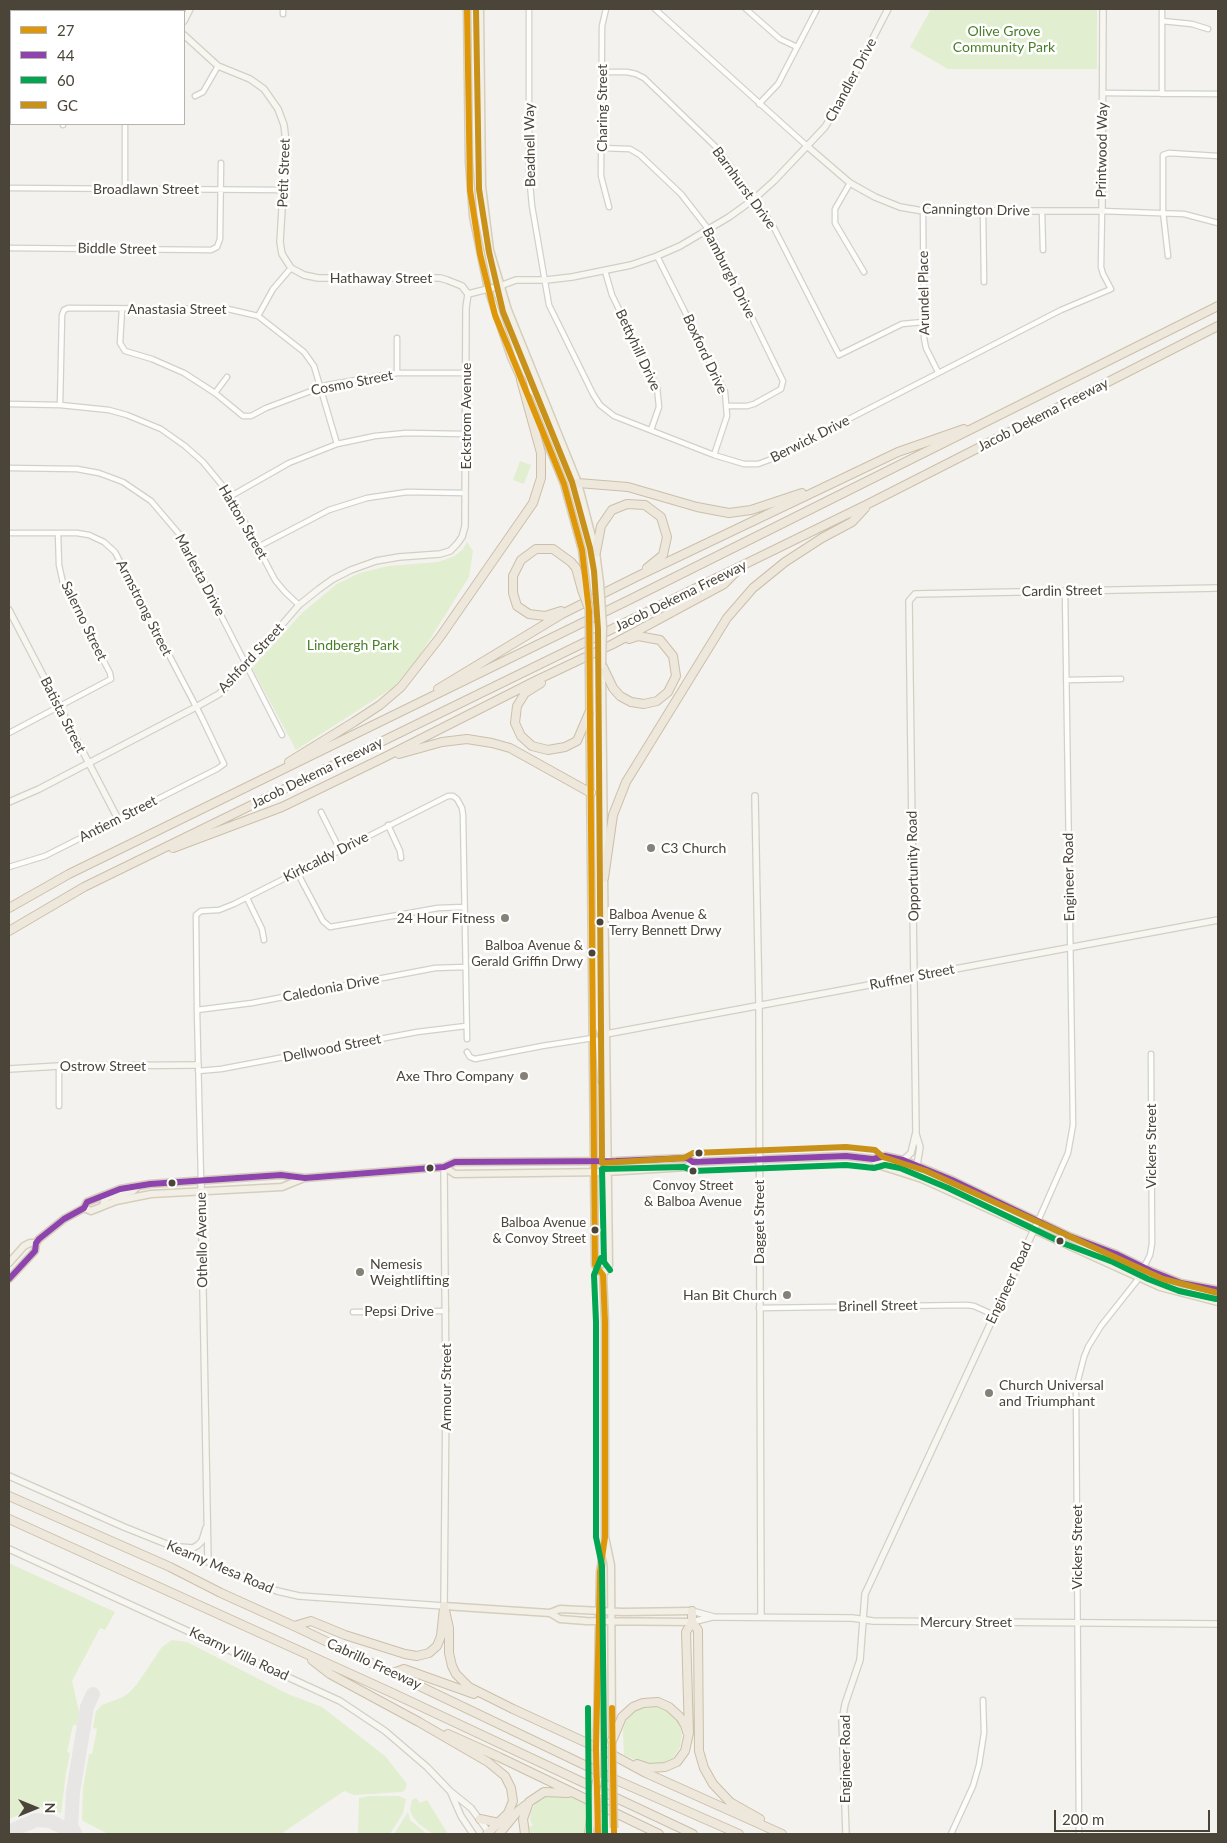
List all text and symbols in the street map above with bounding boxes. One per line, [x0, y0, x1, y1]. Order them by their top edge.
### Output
legend [10, 10, 185, 125]
text: 27 [57, 21, 74, 39]
park label: Olive Grove Community Park [953, 23, 1055, 56]
street label: Chandler Drive [822, 35, 880, 125]
text: 44 [57, 46, 74, 64]
street label: Charing Street [594, 64, 610, 152]
text: 60 [57, 71, 74, 89]
text: GC [57, 96, 78, 114]
street label: Printwood Way [1093, 102, 1111, 198]
street label: Beadnell Way [521, 103, 539, 187]
street label: Petit Street [274, 138, 294, 208]
street label: Barnhurst Drive [709, 144, 779, 232]
street label: Broadlawn Street [93, 181, 199, 197]
street label: Cannington Drive [922, 201, 1030, 219]
street label: Bamburgh Drive [699, 225, 759, 321]
street label: Biddle Street [77, 240, 157, 258]
street label: Arundel Place [915, 250, 933, 336]
street label: Hathaway Street [330, 270, 432, 286]
street label: Anastasia Street [127, 301, 227, 317]
street label: Bettyhill Drive [612, 307, 664, 393]
street label: Boxford Drive [679, 312, 731, 396]
street label: Eckstrom Avenue [458, 363, 474, 469]
street label: Cosmo Street [310, 367, 394, 399]
street label: Jacob Dekema Freeway [975, 375, 1111, 455]
street label: Berwick Drive [768, 412, 852, 466]
street label: Hatton Street [215, 482, 271, 562]
street label: Marlesta Drive [171, 531, 229, 619]
street label: Armstrong Street [113, 557, 175, 659]
street label: Jacob Dekema Freeway [612, 557, 750, 635]
street label: Salerno Street [58, 578, 110, 664]
street label: Cardin Street [1022, 582, 1102, 600]
street label: Ashford Street [215, 620, 287, 696]
park label: Lindbergh Park [307, 637, 399, 653]
street label: Batista Street [37, 674, 89, 756]
street label: Jacob Dekema Freeway [248, 734, 386, 812]
street label: Antiem Street [76, 792, 160, 846]
street label: Opportunity Road [904, 811, 922, 921]
street label: Kirkcaldy Drive [281, 828, 371, 886]
street label: Engineer Road [1060, 833, 1078, 921]
place label: C3 Church [661, 840, 726, 856]
marker: C3 Church [645, 842, 657, 854]
place label: Balboa Avenue & Terry Bennett Drwy [609, 907, 722, 938]
place label: 24 Hour Fitness [397, 910, 495, 926]
marker: 24 Hour Fitness [499, 912, 511, 924]
marker: Balboa Avenue & Terry Bennett Drwy [595, 917, 605, 927]
place label: Balboa Avenue & Gerald Griffin Drwy [471, 938, 583, 969]
marker: Balboa Avenue & Gerald Griffin Drwy [587, 948, 597, 958]
street label: Ruffner Street [868, 961, 956, 993]
street label: Caledonia Drive [281, 970, 381, 1006]
street label: Dellwood Street [282, 1030, 382, 1066]
street label: Ostrow Street [60, 1058, 146, 1074]
place label: Axe Thro Company [396, 1068, 514, 1084]
marker: Axe Thro Company [518, 1070, 530, 1082]
street label: Vickers Street [1143, 1103, 1159, 1189]
unlabelled marker [694, 1148, 704, 1158]
unlabelled marker [425, 1163, 435, 1173]
marker: Convoy Street & Balboa Avenue [688, 1166, 698, 1176]
unlabelled marker [167, 1178, 177, 1188]
place label: Convoy Street & Balboa Avenue [644, 1178, 742, 1209]
street label: Dagget Street [751, 1180, 767, 1264]
street label: Othello Avenue [193, 1192, 211, 1288]
place label: Balboa Avenue & Convoy Street [492, 1215, 586, 1246]
marker: Balboa Avenue & Convoy Street [590, 1225, 600, 1235]
unlabelled marker [1055, 1236, 1065, 1246]
street label: Engineer Road [983, 1239, 1035, 1327]
place label: Nemesis Weightlifting [370, 1256, 449, 1288]
marker: Nemesis Weightlifting [354, 1266, 366, 1278]
place label: Han Bit Church [683, 1287, 777, 1303]
marker: Han Bit Church [781, 1289, 793, 1301]
street label: Brinell Street [838, 1297, 918, 1315]
street label: Pepsi Drive [364, 1303, 434, 1319]
street label: Armour Street [438, 1343, 454, 1431]
place label: Church Universal and Triumphant [999, 1377, 1104, 1410]
marker: Church Universal and Triumphant [983, 1387, 995, 1399]
street label: Vickers Street [1069, 1504, 1085, 1590]
street label: Kearny Mesa Road [164, 1537, 276, 1597]
street label: Mercury Street [920, 1614, 1012, 1630]
street label: Kearny Villa Road [187, 1624, 291, 1684]
street label: Cabrillo Freeway [324, 1635, 424, 1693]
street label: Engineer Road [837, 1715, 853, 1803]
north arrow [10, 1783, 60, 1833]
scale bar [1057, 1800, 1213, 1832]
text: N [42, 1803, 59, 1813]
text: 200 m [1062, 1810, 1104, 1828]

